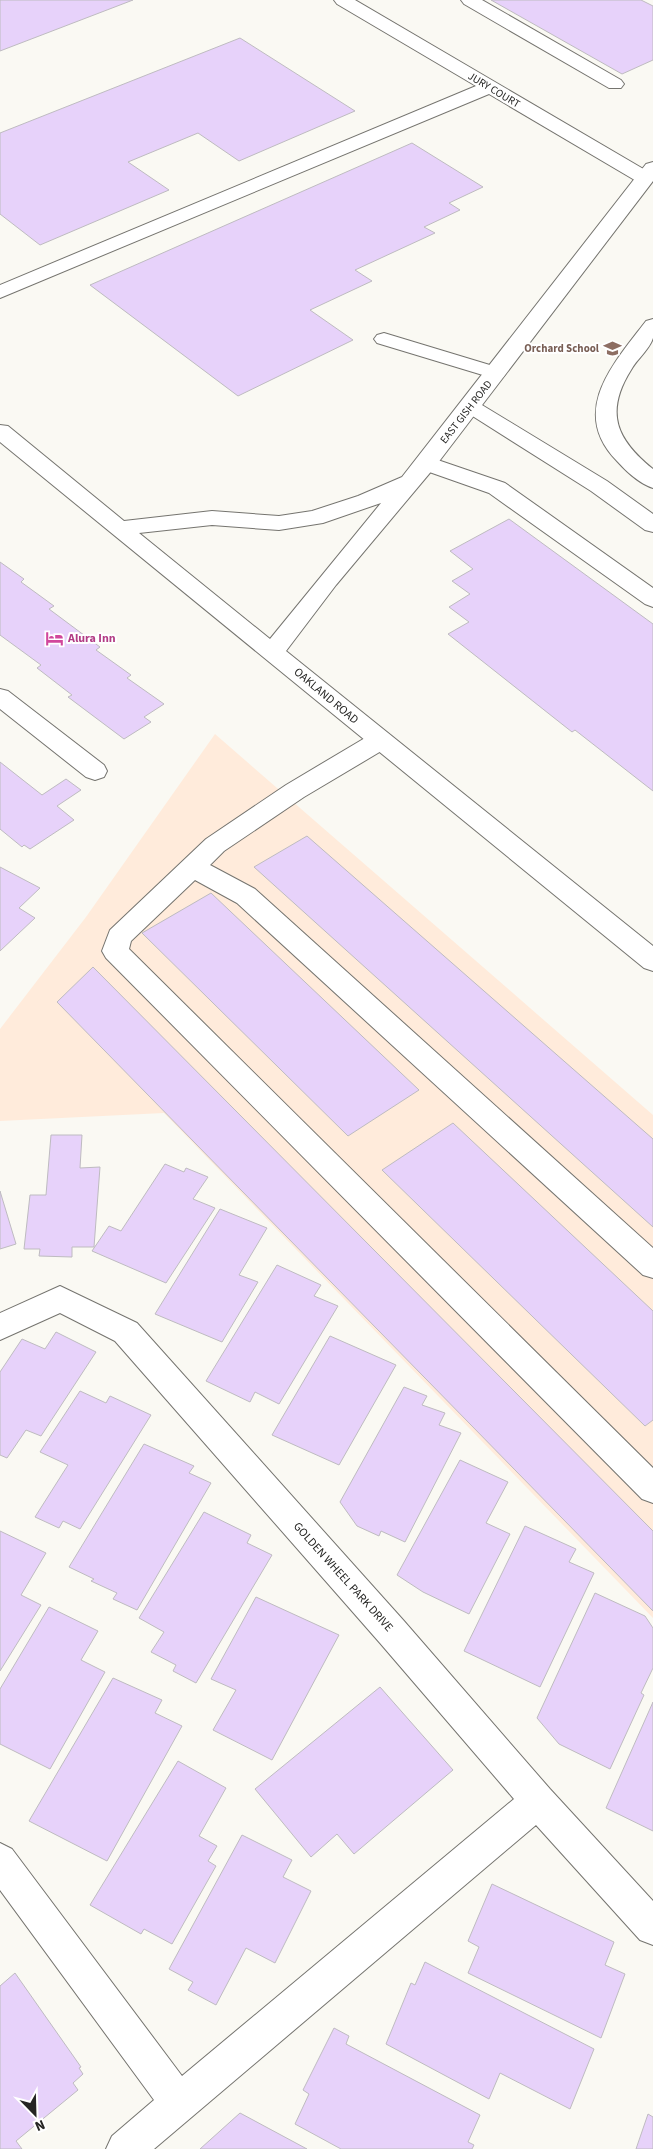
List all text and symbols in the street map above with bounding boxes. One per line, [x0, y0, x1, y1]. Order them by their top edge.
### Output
street label: JURY COURT [465, 69, 523, 112]
school or university icon: Orchard School [603, 338, 623, 358]
place label: Orchard School [524, 341, 600, 356]
street label: EAST GISH ROAD [436, 377, 496, 447]
hotel icon: Alura Inn [44, 628, 64, 648]
place label: Alura Inn [67, 630, 116, 647]
street label: OAKLAND ROAD [290, 664, 362, 728]
street label: GOLDEN WHEEL PARK DRIVE [289, 1519, 397, 1635]
north arrow [10, 2089, 60, 2139]
text: N [31, 2114, 48, 2136]

